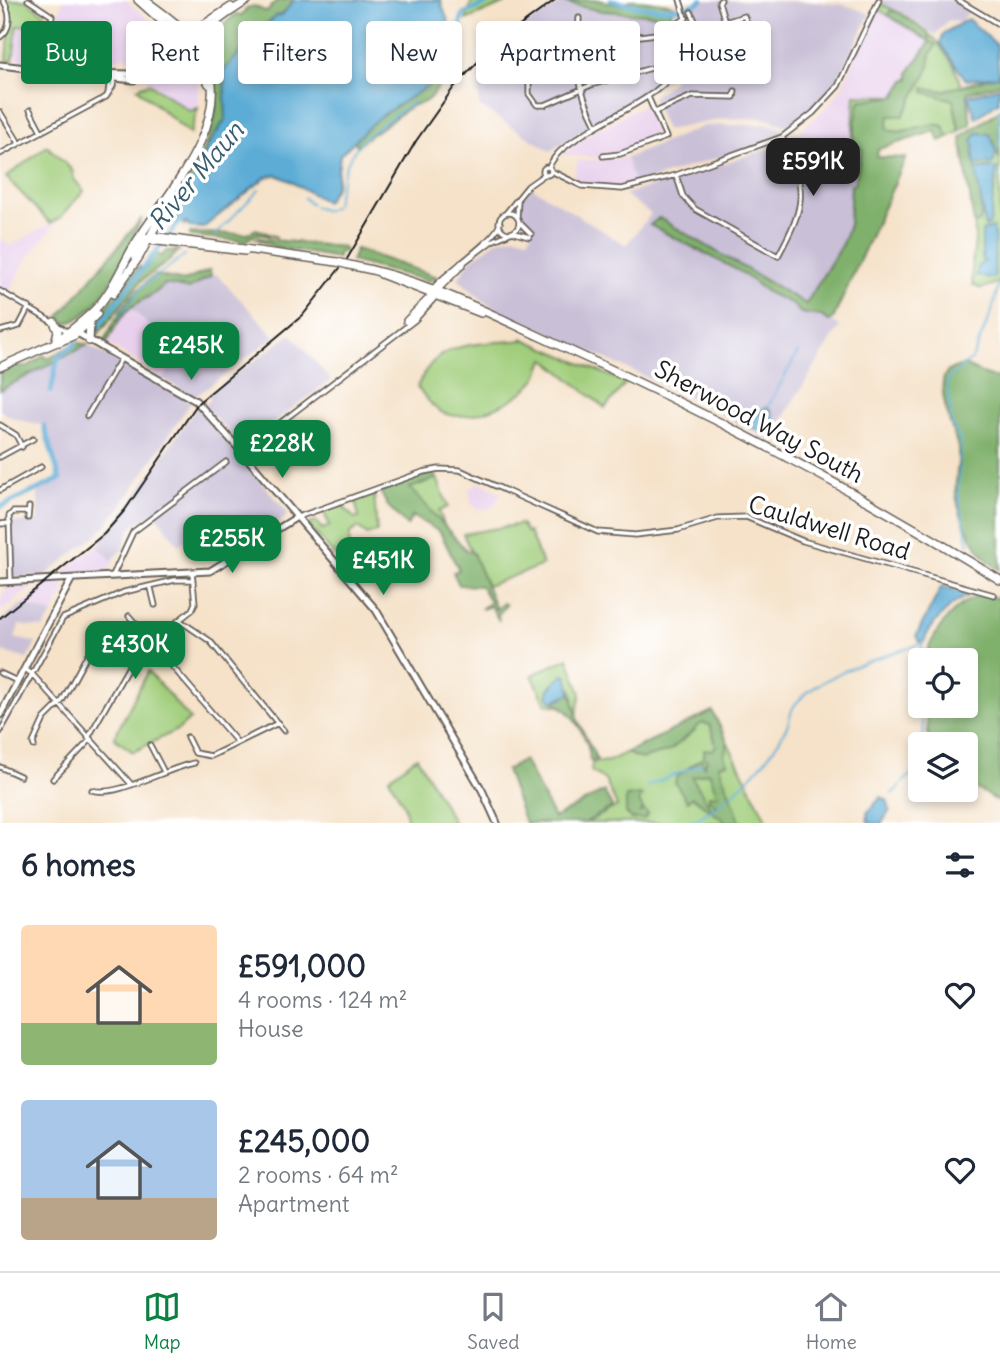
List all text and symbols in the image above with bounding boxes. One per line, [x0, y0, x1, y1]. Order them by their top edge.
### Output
chip: Buy [21, 21, 112, 84]
chip: Rent [126, 21, 224, 84]
chip: Filters [238, 21, 352, 84]
chip: New [366, 21, 462, 84]
chip: Apartment [476, 21, 640, 84]
chip: House [654, 21, 771, 84]
water label: River Maun [141, 114, 251, 237]
pin: £591K [764, 138, 862, 198]
text: £591K [782, 146, 844, 175]
pin: £245K [142, 322, 240, 382]
text: £245K [158, 330, 224, 359]
street label: Sherwood Way South [650, 353, 869, 489]
pin: £228K [233, 420, 331, 480]
text: £228K [250, 428, 315, 457]
street label: Cauldwell Road [745, 488, 914, 566]
pin: £255K [183, 516, 281, 575]
text: £255K [199, 523, 265, 552]
pin: £451K [334, 538, 432, 597]
text: £451K [352, 545, 414, 574]
pin: £430K [86, 622, 184, 681]
text: £430K [101, 629, 169, 658]
map controls [908, 648, 978, 802]
button: locate [908, 648, 978, 718]
button: layers [908, 732, 978, 802]
text: 6 homes [21, 846, 136, 884]
icon: filters [941, 846, 979, 884]
text: £591,000 [238, 947, 366, 985]
icon: home [77, 953, 161, 1037]
icon: heart [941, 976, 979, 1014]
text: 4 rooms · 124 m² [238, 985, 407, 1014]
text: House [238, 1014, 304, 1043]
text: £245,000 [238, 1122, 370, 1160]
icon: home [77, 1128, 161, 1212]
icon: heart [941, 1151, 979, 1189]
text: 2 rooms · 64 m² [238, 1160, 399, 1189]
text: Apartment [238, 1189, 350, 1218]
tab: Map [143, 1288, 181, 1354]
tab: Saved [467, 1288, 519, 1354]
tab: Home [806, 1288, 857, 1354]

